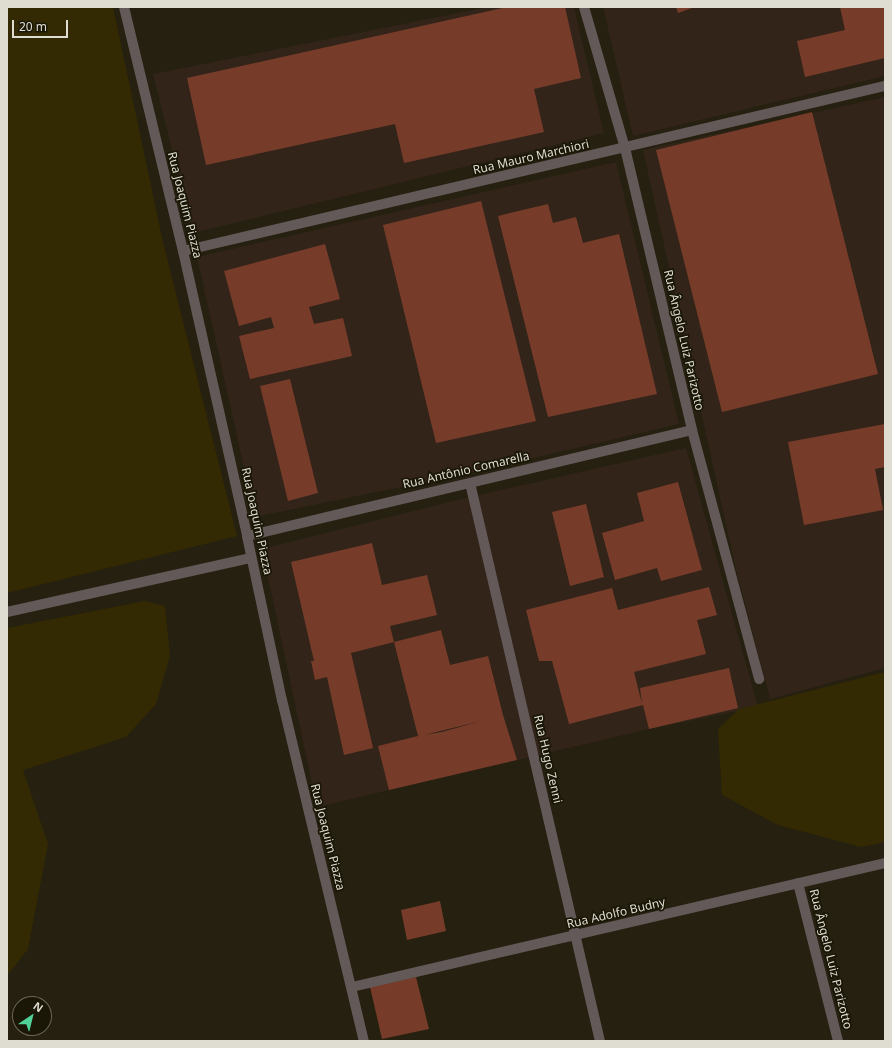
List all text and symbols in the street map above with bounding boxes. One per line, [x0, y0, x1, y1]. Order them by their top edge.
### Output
scale bar [14, 12, 70, 38]
text: 20 m [19, 18, 47, 35]
street label: Rua Mauro Marchiori [472, 137, 590, 177]
street label: Rua Joaquim Piazza [165, 150, 205, 260]
street label: Rua Ângelo Luiz Parizotto [661, 268, 707, 412]
street label: Rua Antônio Comarella [401, 448, 531, 492]
street label: Rua Joaquim Piazza [239, 466, 275, 576]
street label: Rua Hugo Zenni [531, 713, 565, 805]
street label: Rua Joaquim Piazza [308, 782, 348, 892]
street label: Rua Ângelo Luiz Parizotto [807, 887, 855, 1031]
street label: Rua Adolfo Budny [565, 895, 667, 931]
north arrow [12, 996, 52, 1036]
text: N [31, 998, 47, 1015]

